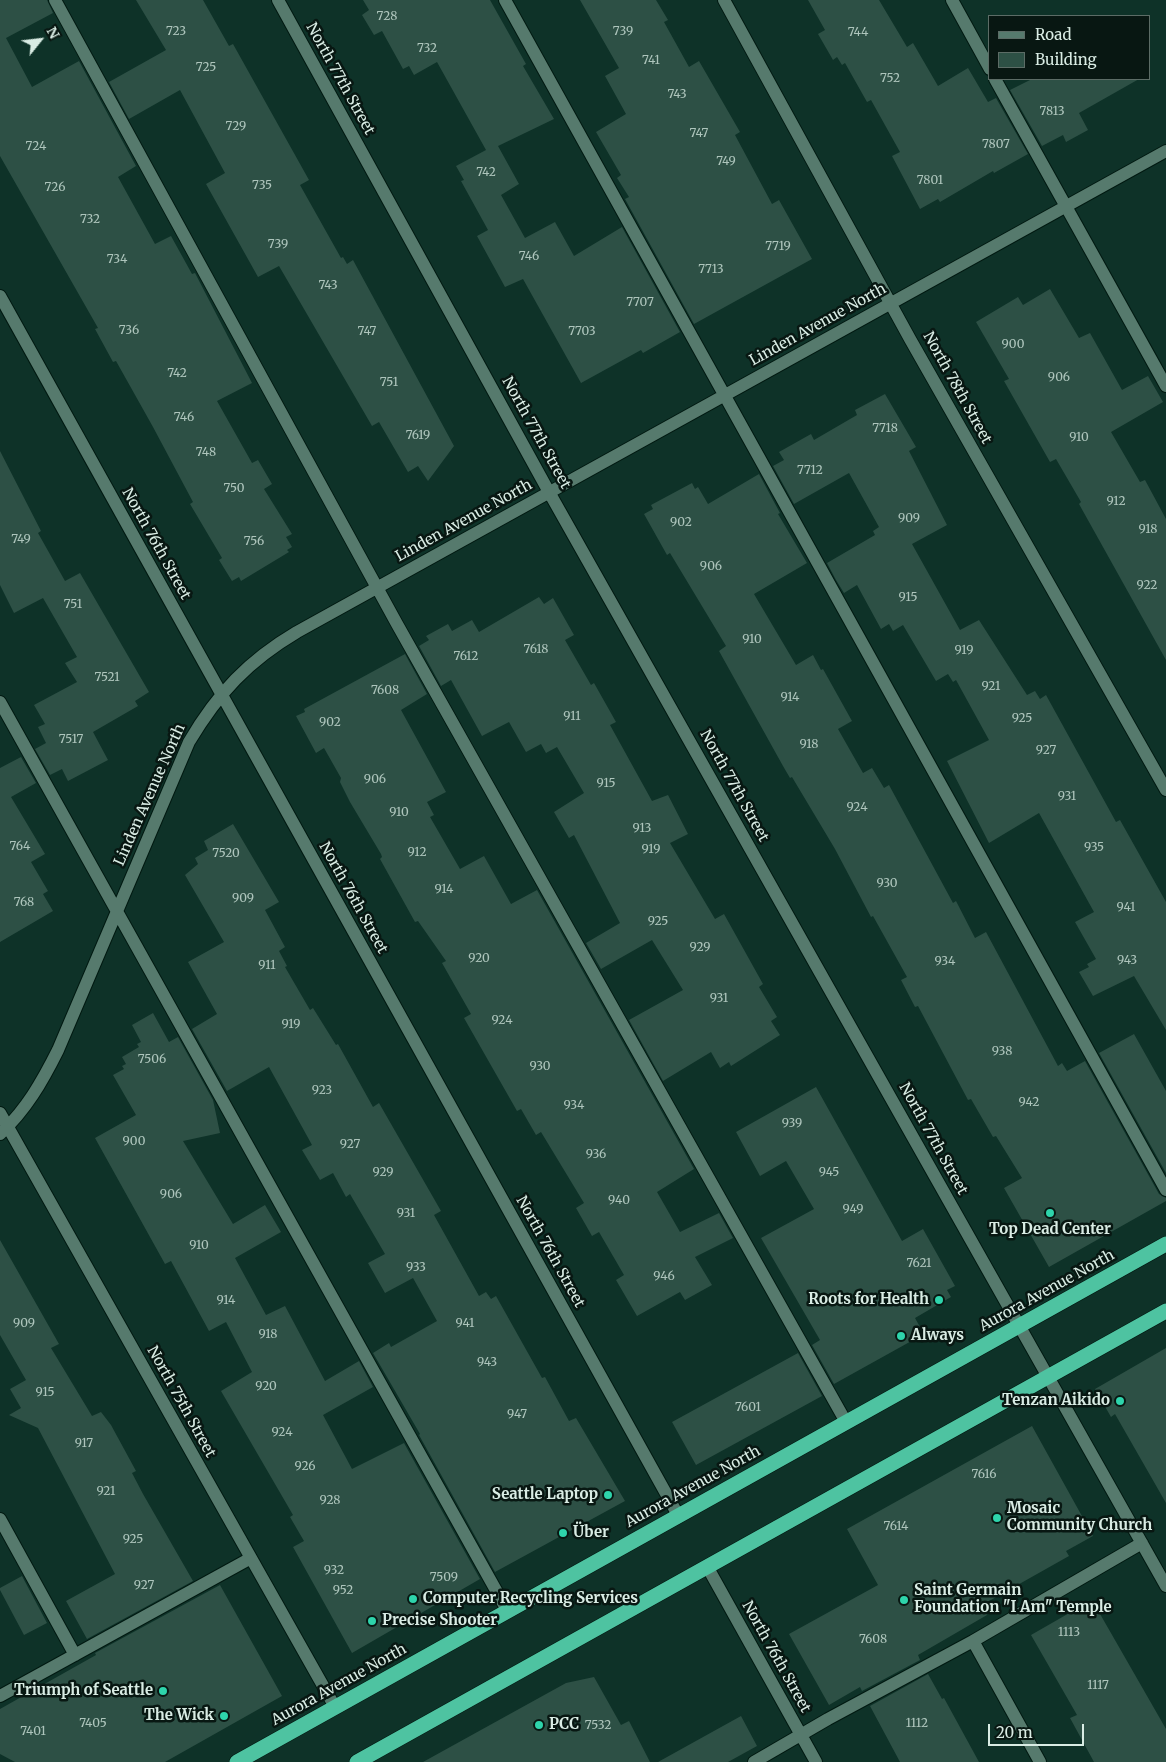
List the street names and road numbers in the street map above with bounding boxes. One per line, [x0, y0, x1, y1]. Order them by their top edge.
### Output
street label: North 77th Street [302, 20, 378, 138]
street label: Linden Avenue North [747, 280, 889, 370]
street label: North 78th Street [919, 329, 995, 447]
street label: North 77th Street [498, 374, 574, 492]
street label: Linden Avenue North [393, 476, 535, 566]
street label: North 76th Street [118, 485, 194, 603]
street label: Linden Avenue North [111, 721, 189, 869]
street label: North 77th Street [696, 727, 772, 845]
street label: North 76th Street [315, 839, 391, 957]
street label: North 77th Street [895, 1080, 971, 1198]
street label: North 76th Street [512, 1193, 588, 1311]
street label: Aurora Avenue North [976, 1246, 1118, 1336]
street label: North 75th Street [143, 1343, 219, 1461]
street label: Aurora Avenue North [622, 1442, 764, 1532]
street label: North 76th Street [738, 1598, 814, 1716]
street label: Aurora Avenue North [268, 1640, 410, 1730]

